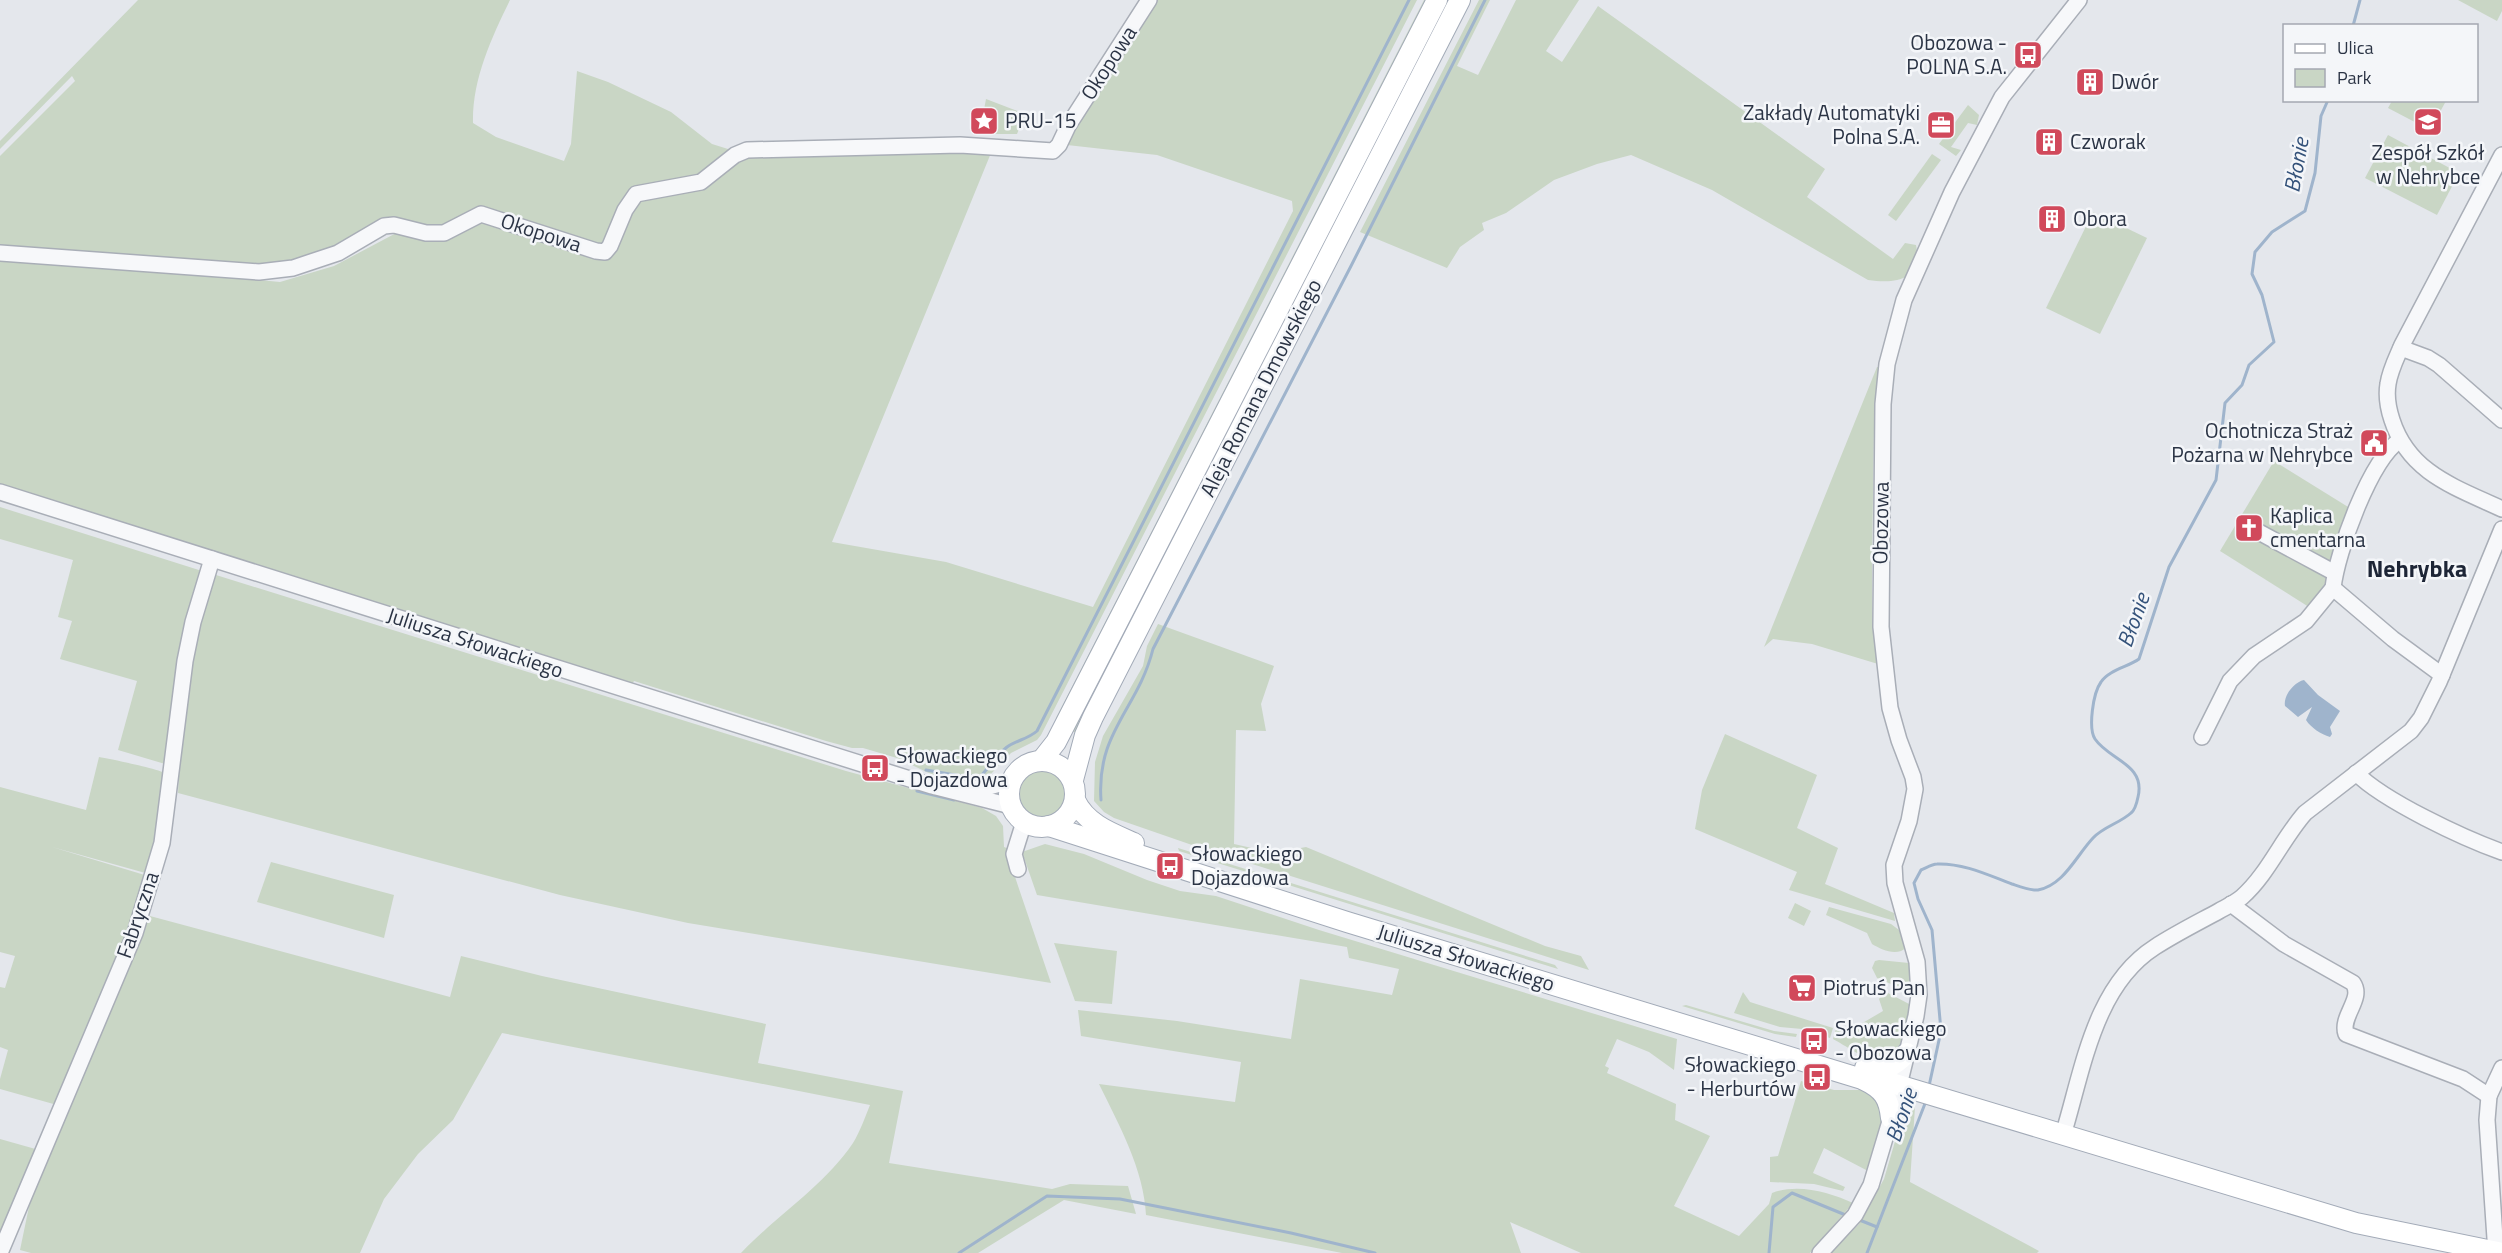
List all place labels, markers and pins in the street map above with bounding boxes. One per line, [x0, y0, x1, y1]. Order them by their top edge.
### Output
place label: Obozowa - POLNA S.A. [1906, 26, 2007, 82]
bus stop icon: Obozowa - POLNA S.A. [2012, 39, 2044, 71]
place label: Dwór [2111, 65, 2159, 97]
building icon: Dwór [2074, 66, 2106, 98]
place label: Zakłady Automatyki Polna S.A. [1743, 96, 1920, 152]
place label: PRU-15 [1005, 104, 1077, 136]
place icon: PRU-15 [968, 105, 1000, 137]
school or university icon: Zespół Szkół w Nehrybce [2412, 106, 2444, 138]
office icon: Zakłady Automatyki Polna S.A. [1925, 109, 1957, 141]
place label: Czworak [2070, 125, 2146, 157]
building icon: Czworak [2033, 126, 2065, 158]
place label: Zespół Szkół w Nehrybce [2372, 136, 2485, 192]
place label: Obora [2073, 202, 2127, 234]
building icon: Obora [2036, 203, 2068, 235]
place label: Ochotnicza Straż Pożarna w Nehrybce [2171, 414, 2353, 470]
public building icon: Ochotnicza Straż Pożarna w Nehrybce [2358, 427, 2390, 459]
place label: Kaplica cmentarna [2270, 499, 2366, 555]
church icon: Kaplica cmentarna [2233, 512, 2265, 544]
place label: Słowackiego - Dojazdowa [896, 739, 1008, 795]
bus stop icon: Słowackiego - Dojazdowa [859, 752, 891, 784]
place label: Słowackiego Dojazdowa [1191, 837, 1303, 893]
bus stop icon: Słowackiego Dojazdowa [1154, 850, 1186, 882]
place label: Piotruś Pan [1823, 971, 1925, 1003]
supermarket icon: Piotruś Pan [1786, 972, 1818, 1004]
place label: Słowackiego - Obozowa [1835, 1012, 1947, 1068]
bus stop icon: Słowackiego - Obozowa [1798, 1025, 1830, 1057]
place label: Słowackiego - Herburtów [1684, 1048, 1796, 1104]
bus stop icon: Słowackiego - Herburtów [1801, 1061, 1833, 1093]

